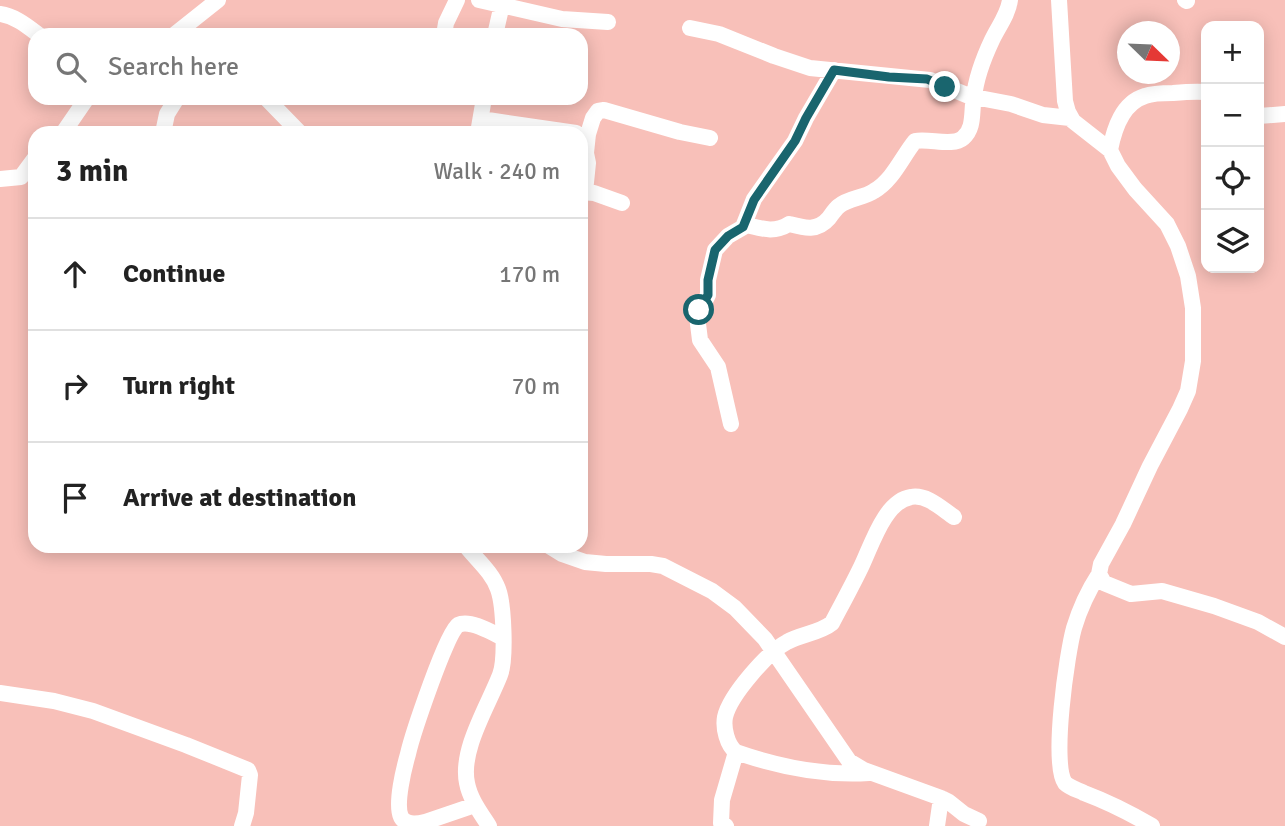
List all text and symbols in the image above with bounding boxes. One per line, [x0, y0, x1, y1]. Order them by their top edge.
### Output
north arrow [1117, 21, 1180, 84]
map controls [1201, 21, 1264, 273]
button: + [1201, 21, 1264, 84]
search box [28, 28, 588, 105]
icon: search [52, 48, 90, 86]
text: Search here [108, 51, 239, 83]
route end [929, 71, 960, 102]
button: − [1201, 84, 1264, 147]
button: locate [1201, 147, 1264, 210]
text: 3 min [56, 153, 128, 190]
text: Walk · 240 m [434, 157, 560, 186]
button: layers [1201, 210, 1264, 273]
icon: ahead [56, 255, 94, 293]
text: Continue [123, 258, 225, 290]
text: 170 m [499, 260, 560, 289]
route start [683, 294, 714, 325]
icon: right [56, 367, 94, 405]
text: Turn right [123, 370, 235, 402]
text: 70 m [512, 372, 560, 401]
icon: arrive [56, 479, 94, 517]
text: Arrive at destination [123, 482, 356, 514]

